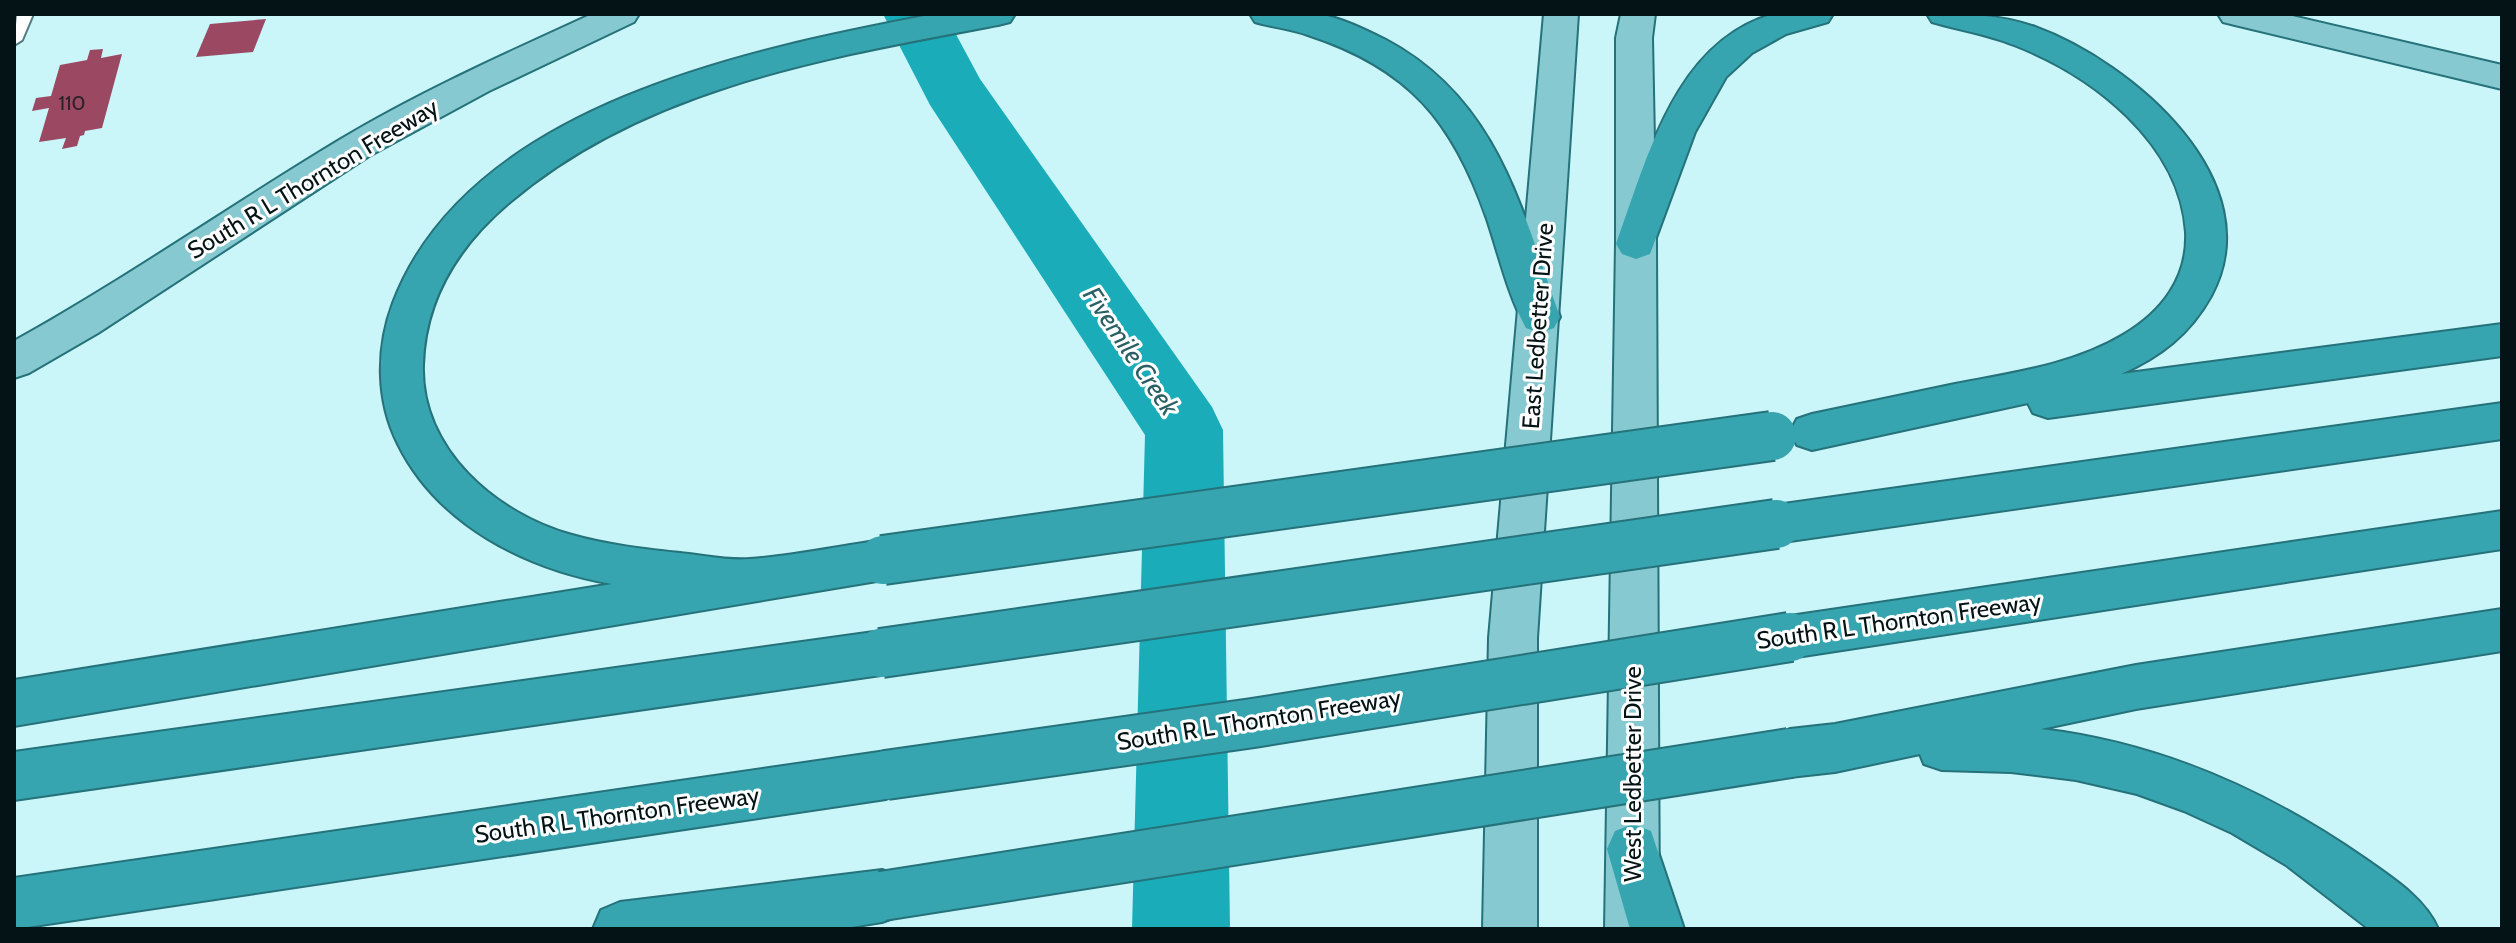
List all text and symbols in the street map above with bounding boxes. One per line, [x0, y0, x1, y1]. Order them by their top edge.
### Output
house number: 110 [59, 91, 86, 115]
street label: South R L Thornton Freeway [182, 92, 443, 265]
street label: East Ledbetter Drive [1516, 222, 1559, 430]
water label: Fivemile Creek [1076, 281, 1186, 422]
street label: South R L Thornton Freeway [1755, 586, 2043, 655]
street label: West Ledbetter Drive [1618, 666, 1647, 882]
street label: South R L Thornton Freeway [1115, 683, 1403, 756]
street label: South R L Thornton Freeway [473, 780, 761, 849]

